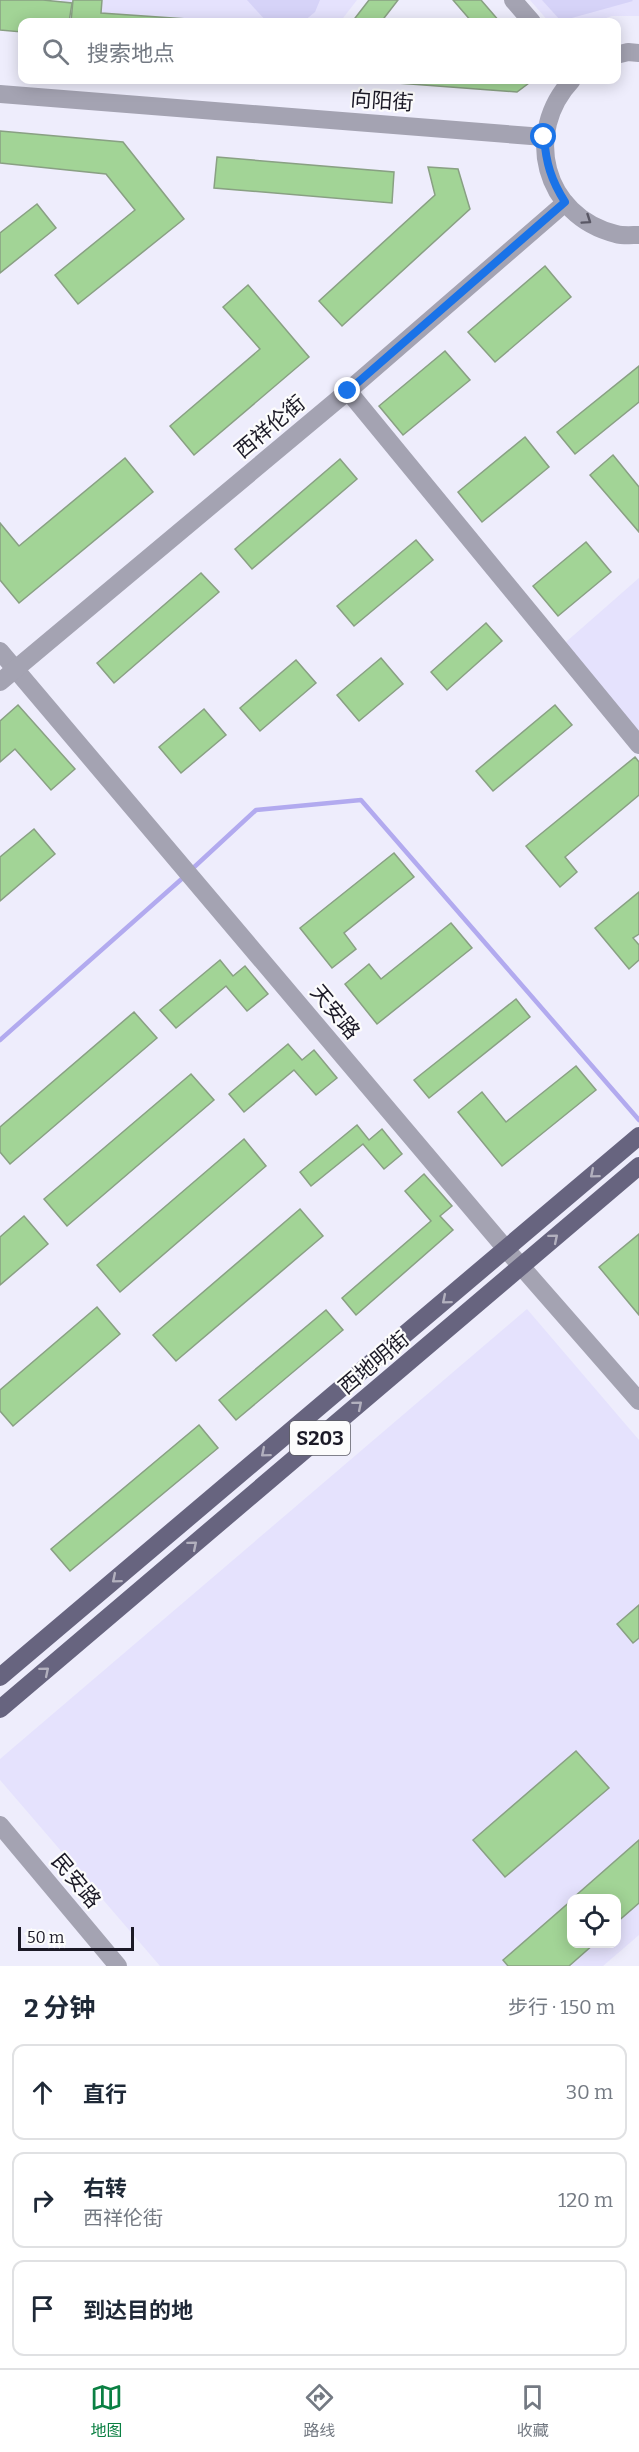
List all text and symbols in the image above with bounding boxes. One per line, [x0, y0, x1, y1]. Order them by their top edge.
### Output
search box [18, 18, 621, 84]
icon: search [39, 35, 72, 68]
text: 搜索地点 [87, 40, 175, 67]
street label: 向阳街 [350, 86, 414, 116]
route start [530, 123, 556, 149]
one-way arrow [580, 213, 591, 224]
route end [334, 377, 360, 403]
street label: 西祥伦街 [229, 390, 311, 464]
street label: 天安路 [305, 980, 365, 1044]
one-way arrow [590, 1167, 601, 1178]
one-way arrow [547, 1234, 558, 1245]
one-way arrow [442, 1293, 453, 1304]
street label: 西地明街 [333, 1326, 415, 1400]
one-way arrow [351, 1402, 362, 1413]
road number: S203 [290, 1421, 350, 1455]
one-way arrow [261, 1446, 272, 1457]
one-way arrow [186, 1541, 197, 1552]
one-way arrow [112, 1572, 123, 1583]
one-way arrow [38, 1668, 49, 1679]
street label: 民安路 [46, 1849, 106, 1913]
map controls [567, 1894, 621, 1948]
button: locate [567, 1894, 621, 1948]
scale bar [18, 1924, 134, 1952]
text: 50 m [27, 1928, 64, 1947]
text: 2 分钟 [24, 1993, 95, 2024]
text: 步行 · 150 m [508, 1995, 615, 2019]
icon: ahead [26, 2076, 59, 2109]
text: 30 m [566, 2080, 613, 2104]
text: 直行 [83, 2081, 127, 2108]
text: 右转 [83, 2175, 127, 2202]
icon: right [26, 2184, 59, 2217]
text: 120 m [558, 2188, 613, 2212]
text: 西祥伦街 [83, 2206, 163, 2230]
icon: arrive [26, 2292, 59, 2325]
text: 到达目的地 [83, 2297, 193, 2324]
tab: 地图 [90, 2381, 123, 2441]
tab: 路线 [303, 2381, 336, 2441]
tab: 收藏 [516, 2381, 549, 2441]

